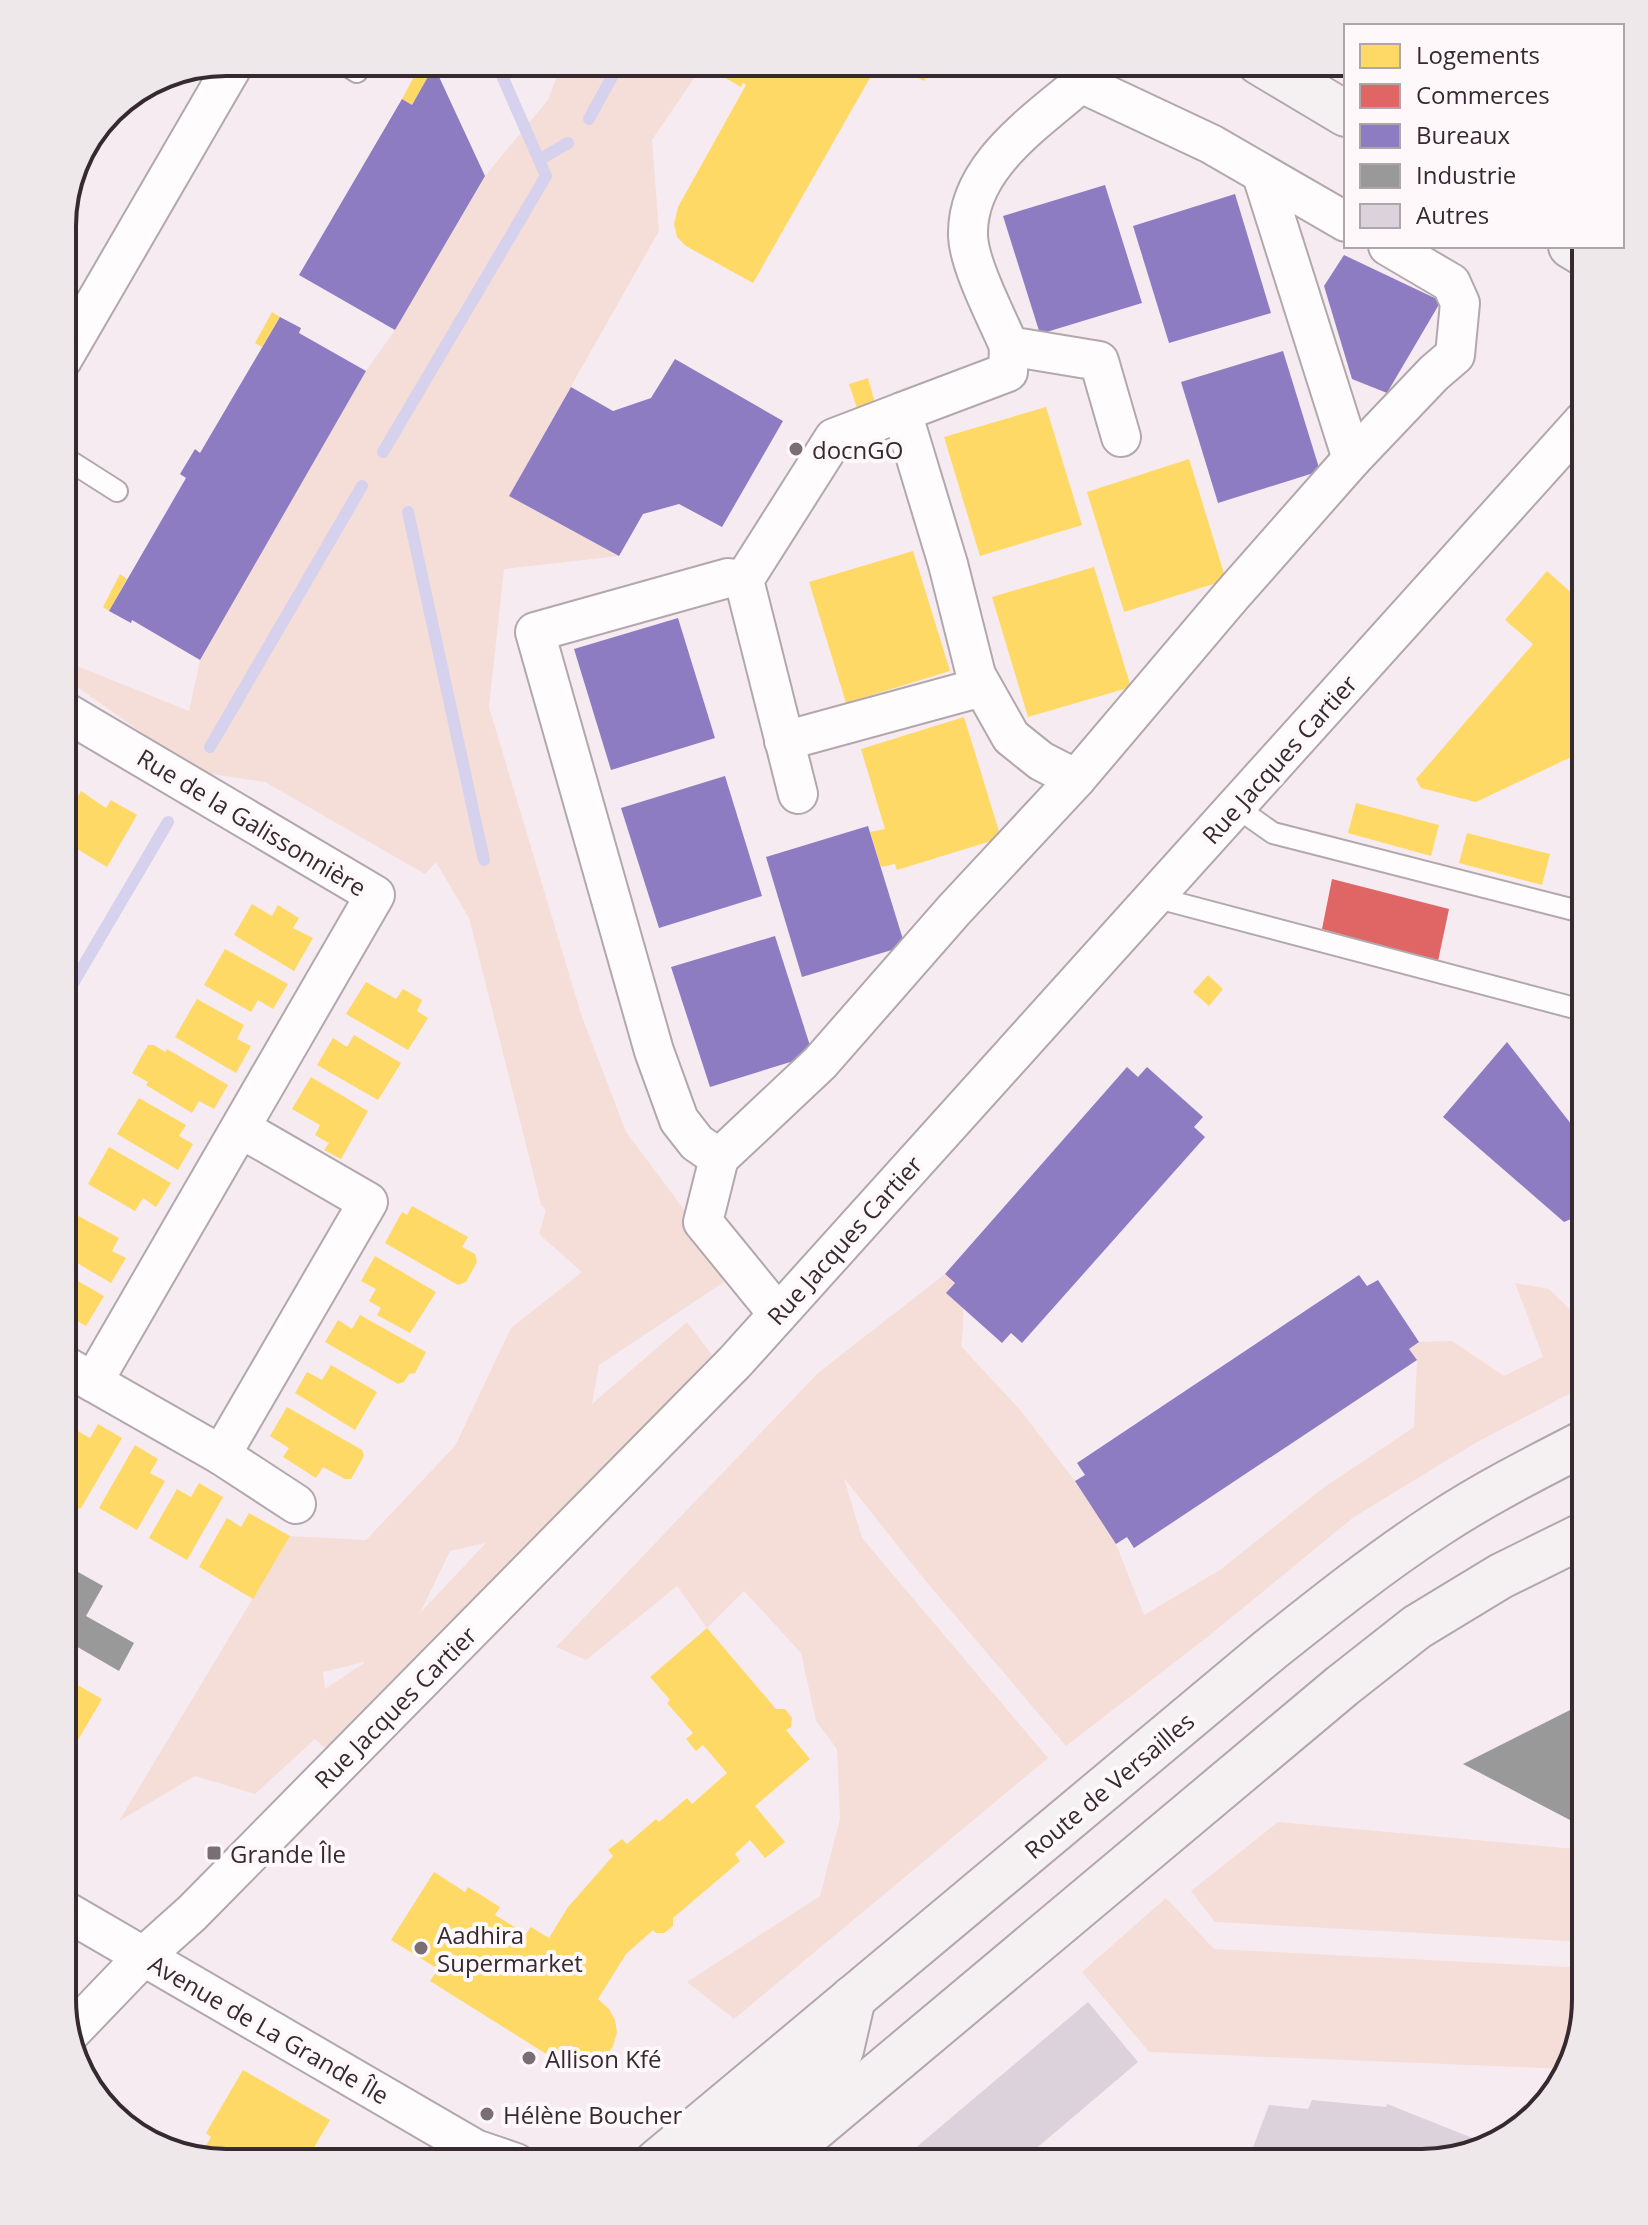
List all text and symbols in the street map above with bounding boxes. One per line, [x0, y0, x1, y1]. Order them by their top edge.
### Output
legend [1344, 24, 1624, 248]
text: Logements [1416, 38, 1540, 71]
text: Commerces [1416, 78, 1550, 111]
text: Bureaux [1416, 118, 1511, 151]
text: Industrie [1416, 158, 1516, 191]
text: Autres [1416, 198, 1489, 231]
place label: docnGO [812, 433, 903, 466]
marker: docnGO [787, 440, 805, 458]
street label: Rue Jacques Cartier [1194, 667, 1364, 851]
street label: Rue de la Galissonnière [131, 740, 373, 904]
street label: Rue Jacques Cartier [759, 1148, 929, 1332]
street label: Rue Jacques Cartier [307, 1618, 484, 1795]
street label: Route de Versailles [1017, 1704, 1201, 1866]
place label: Grande Île [230, 1837, 346, 1870]
marker: Grande Île [205, 1844, 223, 1862]
place label: Aadhira Supermarket [437, 1918, 583, 1979]
marker: Aadhira Supermarket [412, 1939, 430, 1957]
street label: Avenue de La Grande Île [143, 1947, 395, 2111]
place label: Allison Kfé [545, 2042, 661, 2075]
marker: Allison Kfé [520, 2049, 538, 2067]
place label: Hélène Boucher [503, 2098, 682, 2131]
marker: Hélène Boucher [478, 2105, 496, 2123]

